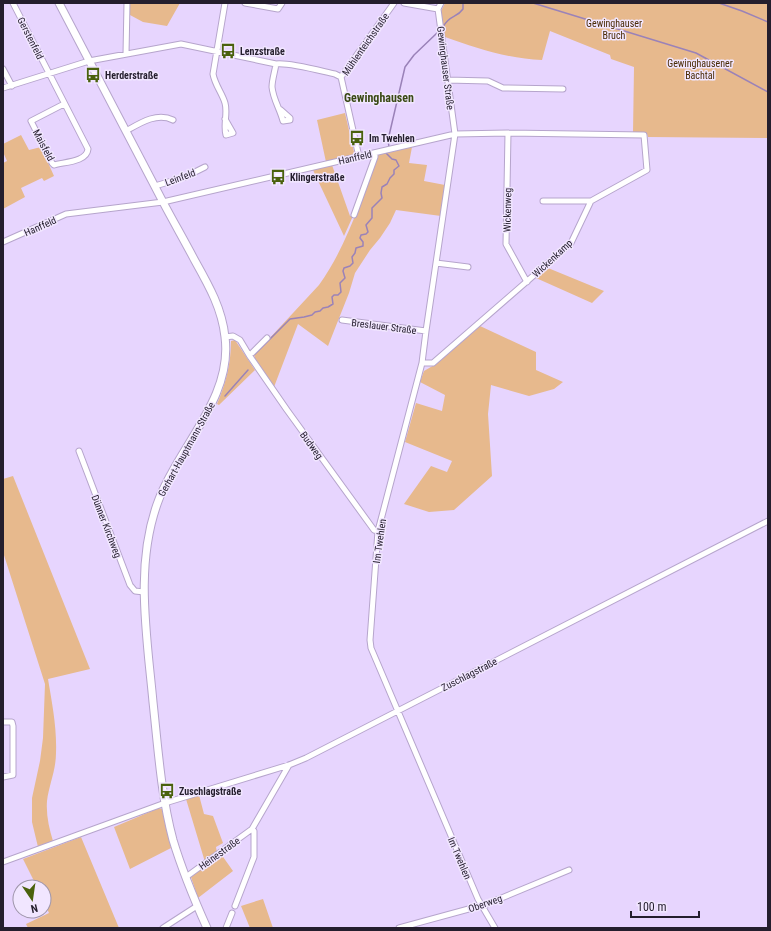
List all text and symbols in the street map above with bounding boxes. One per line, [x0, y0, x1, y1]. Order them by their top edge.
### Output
street label: Mühlenteichstraße [340, 11, 391, 78]
street label: Gerstenfeld [15, 15, 46, 61]
park label: Gewinghauser Bruch [586, 18, 642, 41]
street label: Gewinghauser Straße [435, 26, 456, 111]
bus stop icon: Lenzstraße [219, 42, 237, 60]
place label: Lenzstraße [240, 46, 285, 57]
park label: Gewinghausener Bachtal [667, 58, 733, 81]
bus stop icon: Herderstraße [84, 66, 102, 84]
place label: Herderstraße [105, 70, 158, 81]
district label: Gewinghausen [344, 91, 414, 105]
street label: Maisfeld [31, 128, 56, 163]
bus stop icon: Im Twehlen [348, 129, 366, 147]
place label: Im Twehlen [369, 133, 415, 144]
street label: Hanffeld [337, 148, 373, 167]
street label: Leinfeld [163, 167, 197, 188]
bus stop icon: Klingerstraße [269, 168, 287, 186]
place label: Klingerstraße [290, 172, 345, 183]
street label: Wickenweg [502, 188, 513, 232]
street label: Hanffeld [22, 215, 58, 238]
street label: Wickenkamp [530, 237, 575, 280]
street label: Breslauer Straße [351, 317, 417, 336]
street label: Gerhart-Hauptmann-Straße [156, 400, 217, 498]
street label: Budweg [298, 429, 325, 461]
street label: Dünner Kirchweg [89, 493, 124, 559]
street label: Im Twehlen [371, 518, 388, 564]
street label: Zuschlagstraße [440, 656, 499, 693]
bus stop icon: Zuschlagstraße [158, 782, 176, 800]
place label: Zuschlagstraße [179, 786, 242, 797]
street label: Heinestraße [197, 835, 242, 872]
street label: Im Twehlen [446, 835, 473, 881]
north arrow [12, 879, 52, 919]
street label: Oberweg [467, 893, 504, 914]
scale bar [631, 893, 699, 919]
text: 100 m [637, 900, 667, 914]
text: N [29, 901, 39, 915]

